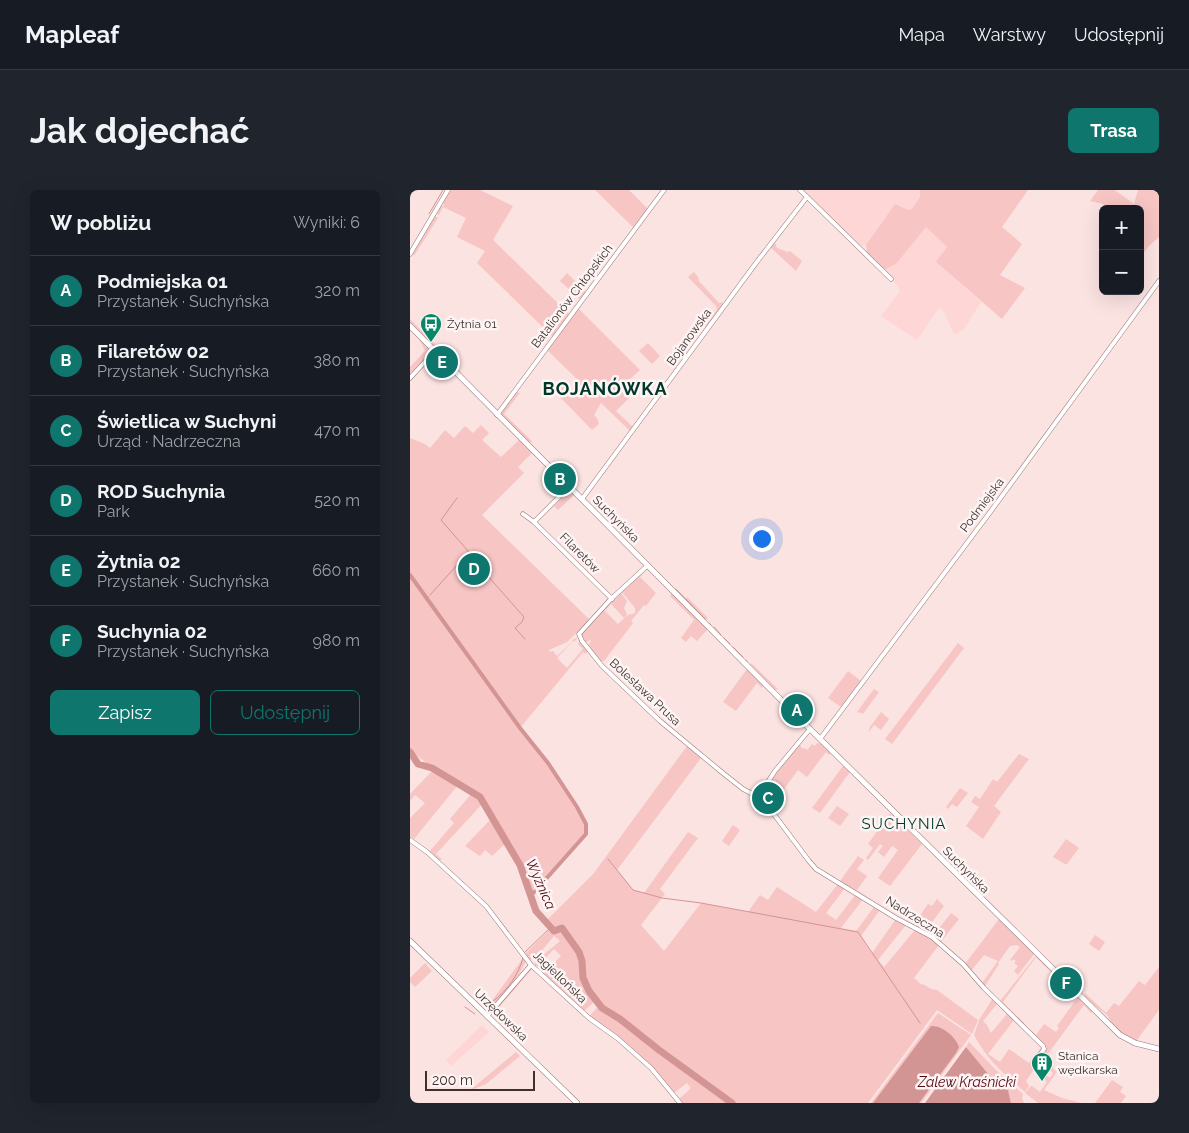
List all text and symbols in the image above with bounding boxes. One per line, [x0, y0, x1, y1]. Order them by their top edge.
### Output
text: Mapleaf [25, 20, 119, 49]
text: Mapa [898, 24, 945, 45]
text: Warstwy [973, 24, 1046, 45]
text: Udostępnij [1074, 24, 1164, 45]
button: Trasa [1068, 108, 1159, 153]
text: Jak dojechać [30, 110, 249, 151]
map controls [1099, 205, 1144, 295]
button: + [1099, 205, 1144, 250]
text: W pobliżu [50, 210, 151, 235]
text: Wyniki: 6 [293, 213, 360, 232]
street label: Batalionów Chłopskich [528, 241, 616, 351]
button: − [1099, 250, 1144, 295]
text: Podmiejska 01 [97, 270, 228, 292]
text: A [61, 281, 71, 300]
text: 320 m [315, 281, 360, 300]
text: Przystanek · Suchyńska [97, 292, 269, 311]
street label: Bojanowska [664, 306, 714, 368]
bus stop icon: Żytnia 01 [419, 312, 443, 343]
place label: Żytnia 01 [447, 317, 497, 331]
text: Filaretów 02 [97, 340, 209, 362]
pin: E [426, 343, 458, 381]
text: B [61, 351, 71, 370]
text: 380 m [313, 351, 360, 370]
text: Przystanek · Suchyńska [97, 362, 269, 381]
district label: BOJANÓWKA [542, 377, 668, 399]
text: Świetlica w Suchyni [97, 410, 276, 432]
text: C [61, 421, 71, 440]
text: 470 m [314, 421, 360, 440]
text: Urząd · Nadrzeczna [97, 432, 241, 451]
pin: B [544, 460, 576, 498]
street label: Podmiejska [957, 475, 1007, 535]
text: ROD Suchynia [97, 480, 225, 502]
text: D [60, 491, 72, 510]
text: 520 m [314, 491, 360, 510]
street label: Suchyńska [590, 493, 642, 545]
text: Park [97, 502, 130, 521]
your location [749, 526, 775, 552]
street label: Filaretów [557, 530, 603, 576]
text: Żytnia 02 [97, 550, 181, 572]
pin: D [458, 550, 490, 588]
text: E [61, 561, 71, 580]
text: 660 m [312, 561, 360, 580]
text: Przystanek · Suchyńska [97, 572, 269, 591]
text: Suchynia 02 [97, 620, 207, 642]
text: F [61, 631, 71, 650]
text: 980 m [313, 631, 360, 650]
text: Przystanek · Suchyńska [97, 642, 269, 661]
street label: Bolesława Prusa [607, 656, 683, 728]
button: Zapisz [50, 690, 200, 735]
button: Udostępnij [210, 690, 360, 735]
pin: A [781, 691, 813, 729]
pin: C [752, 779, 784, 817]
district label: SUCHYNIA [862, 815, 947, 833]
street label: Suchyńska [940, 844, 992, 896]
water label: Wyżnica [523, 856, 559, 912]
street label: Nadrzeczna [883, 894, 947, 940]
street label: Jagiellońska [530, 948, 590, 1006]
pin: F [1050, 964, 1082, 1002]
street label: Urzędowska [471, 986, 531, 1044]
place label: Stanica wędkarska [1058, 1049, 1118, 1077]
building icon: Stanica wędkarska [1030, 1051, 1054, 1082]
scale bar [425, 1068, 535, 1091]
text: 200 m [432, 1072, 473, 1088]
water label: Zalew Kraśnicki [917, 1074, 1017, 1090]

